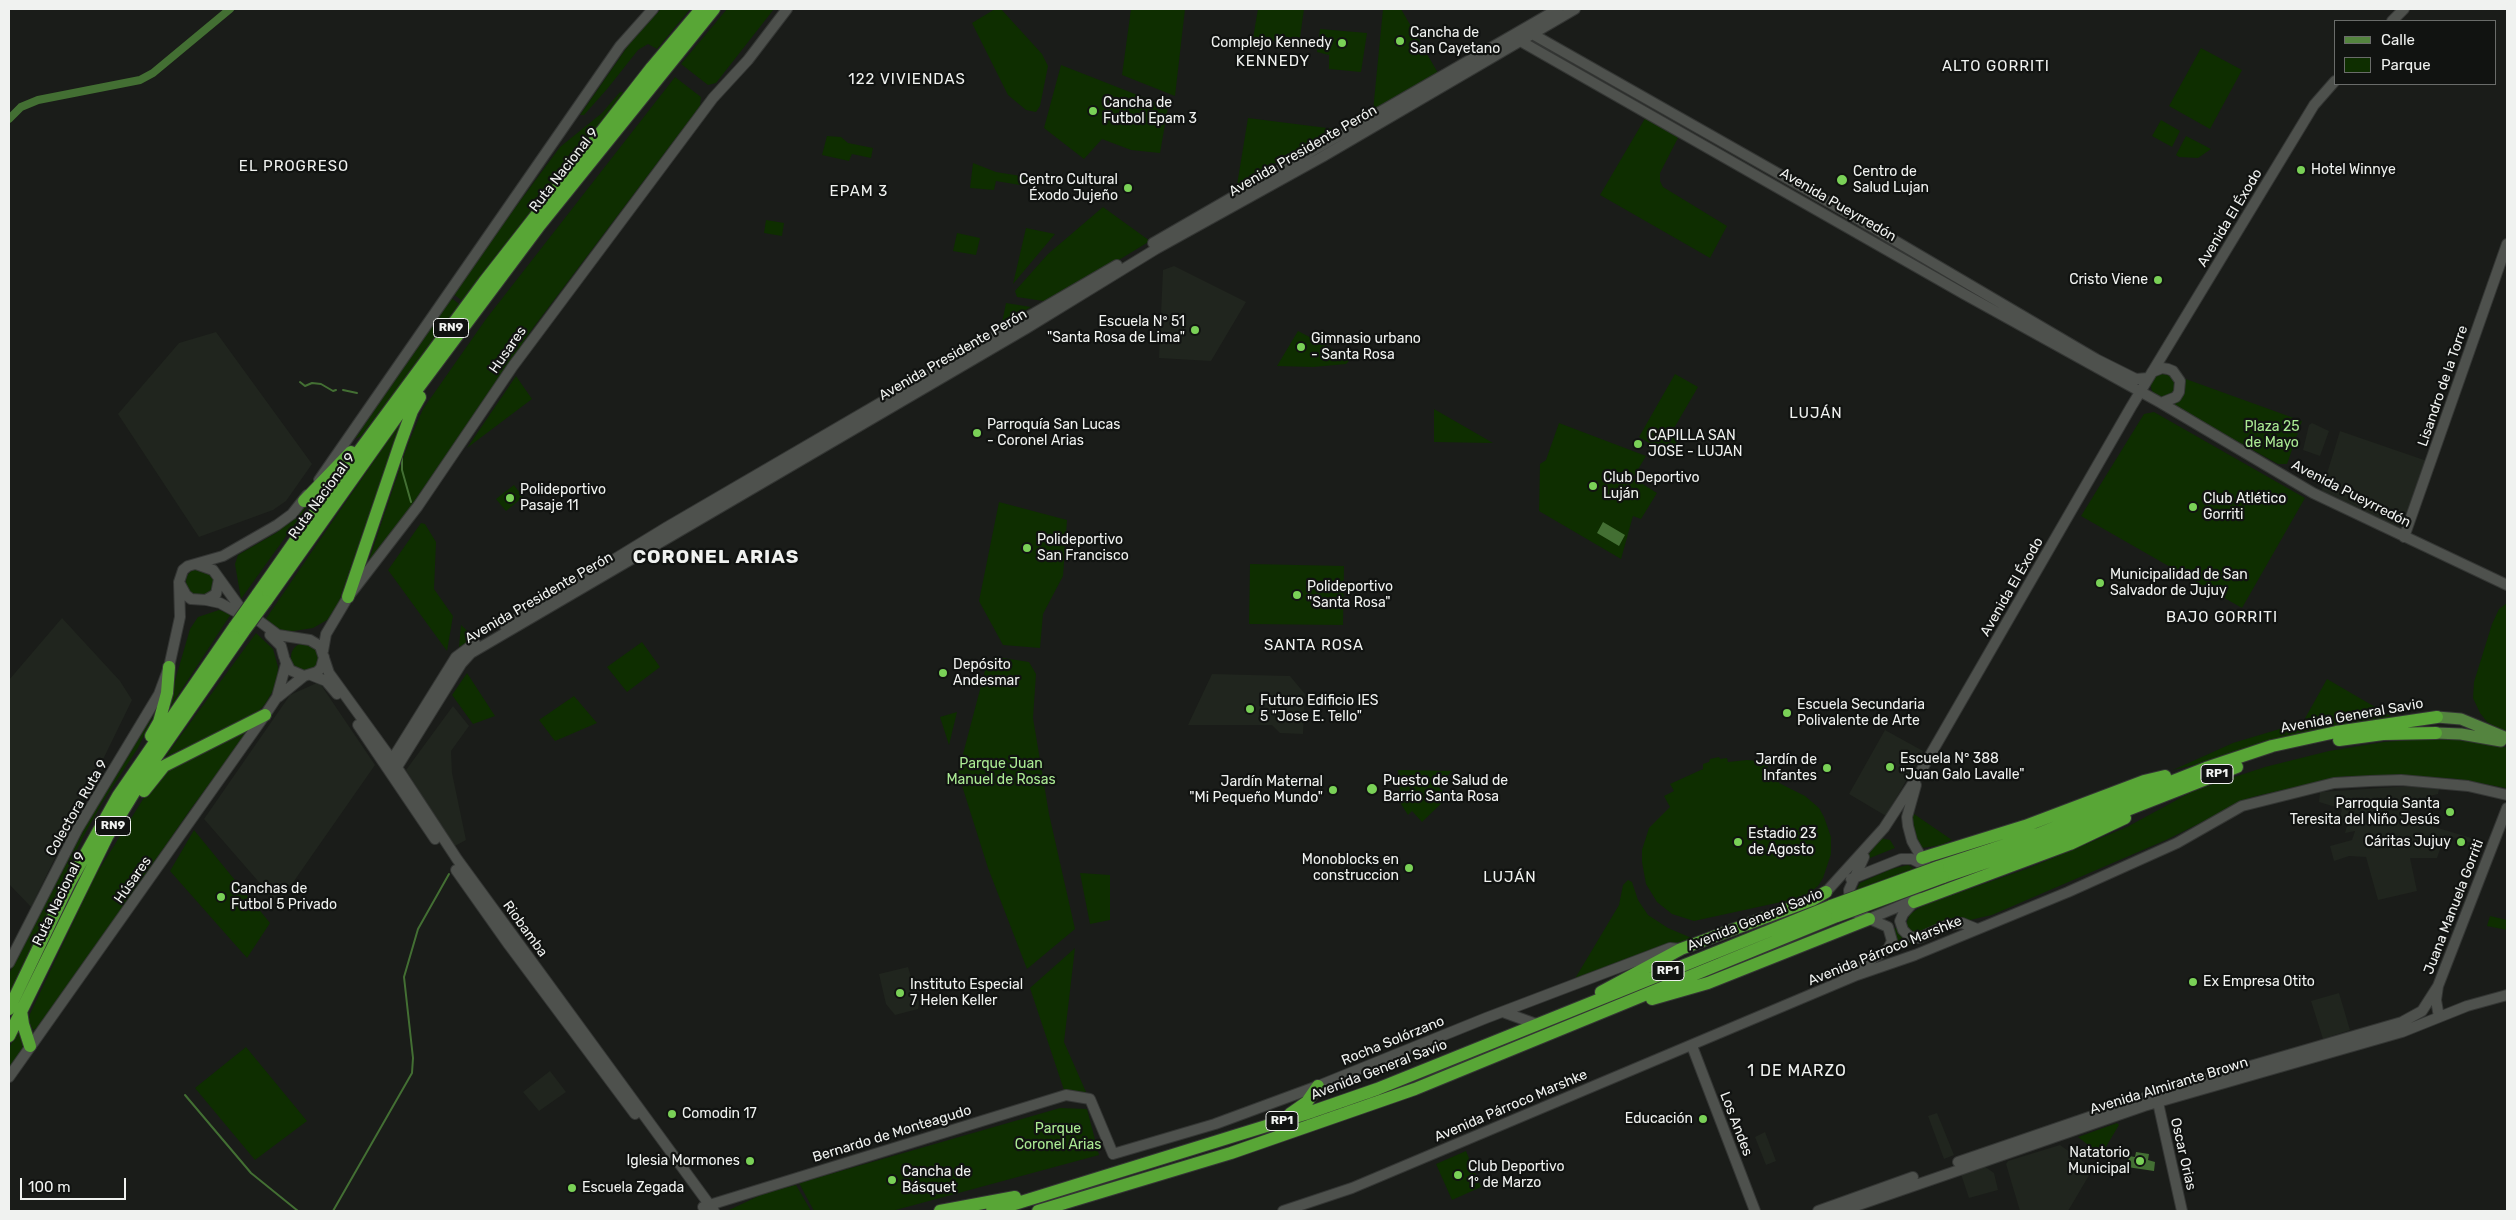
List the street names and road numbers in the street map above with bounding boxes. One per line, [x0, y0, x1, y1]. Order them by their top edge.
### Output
street label: Avenida Presidente Perón [1226, 102, 1380, 200]
street label: Ruta Nacional 9 [526, 125, 602, 215]
street label: Avenida Pueyrredón [1777, 165, 1899, 245]
street label: Avenida El Éxodo [2194, 166, 2266, 270]
street label: Avenida Presidente Perón [876, 306, 1030, 404]
road number: RN9 [434, 318, 468, 338]
street label: Husares [486, 323, 530, 377]
street label: Lisandro de la Torre [2414, 323, 2472, 449]
street label: Ruta Nacional 9 [285, 450, 359, 542]
street label: Avenida Pueyrredón [2289, 457, 2413, 531]
street label: Avenida El Éxodo [1977, 535, 2047, 639]
street label: Avenida Presidente Perón [462, 549, 616, 647]
street label: Avenida General Savio [2279, 695, 2425, 737]
street label: Colectora Ruta 9 [43, 757, 111, 859]
road number: RP1 [2201, 764, 2233, 784]
road number: RN9 [96, 816, 130, 836]
street label: Juana Manuela Gorriti [2420, 837, 2488, 977]
street label: Ruta Nacional 9 [29, 849, 89, 949]
street label: Húsares [111, 853, 155, 907]
street label: Avenida General Savio [1685, 885, 1825, 955]
street label: Riobamba [499, 898, 551, 960]
street label: Avenida Párroco Marshke [1806, 912, 1964, 990]
road number: RP1 [1652, 961, 1684, 980]
street label: Rocha Solórzano [1339, 1013, 1447, 1069]
street label: Avenida General Savio [1309, 1036, 1449, 1104]
street label: Avenida Almirante Brown [2088, 1054, 2250, 1118]
street label: Avenida Párroco Marshke [1432, 1066, 1590, 1146]
street label: Los Andes [1716, 1089, 1756, 1159]
street label: Bernardo de Monteagudo [811, 1102, 973, 1166]
road number: RP1 [1266, 1112, 1298, 1130]
street label: Oscar Orias [2167, 1116, 2199, 1192]

